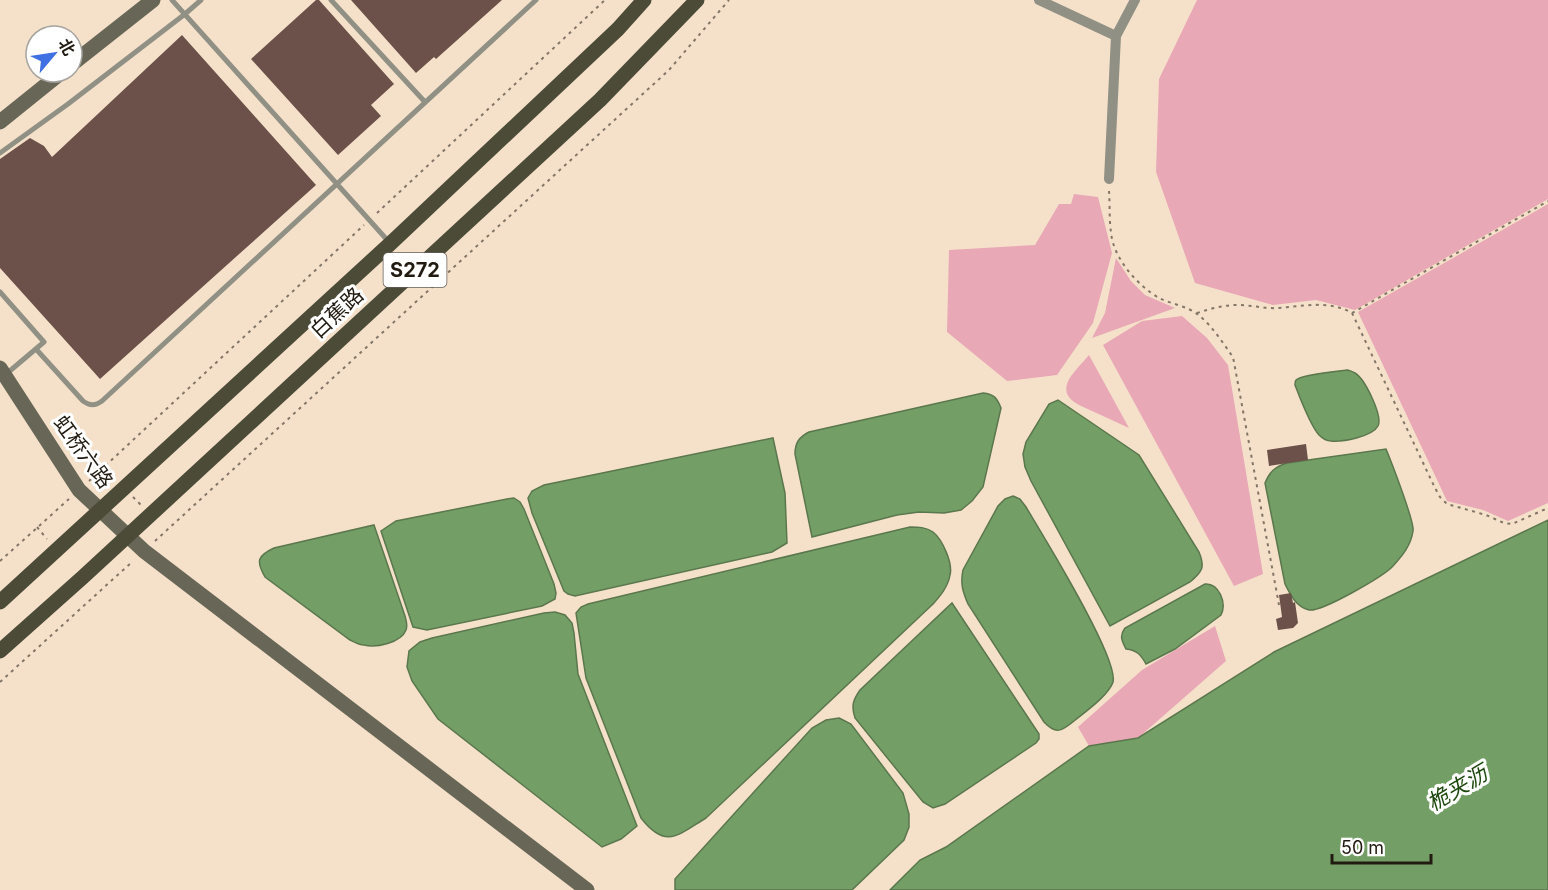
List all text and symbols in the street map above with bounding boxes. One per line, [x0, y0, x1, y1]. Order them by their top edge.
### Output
north arrow [24, 24, 84, 84]
text: 北 [54, 35, 80, 59]
road number: S272 [384, 253, 446, 287]
street label: 白蕉路 [305, 282, 368, 343]
street label: 虹桥六路 [49, 410, 118, 493]
water label: 桅夹沥 [1422, 758, 1495, 816]
scale bar [1332, 827, 1431, 865]
text: 50 m [1341, 837, 1384, 858]

